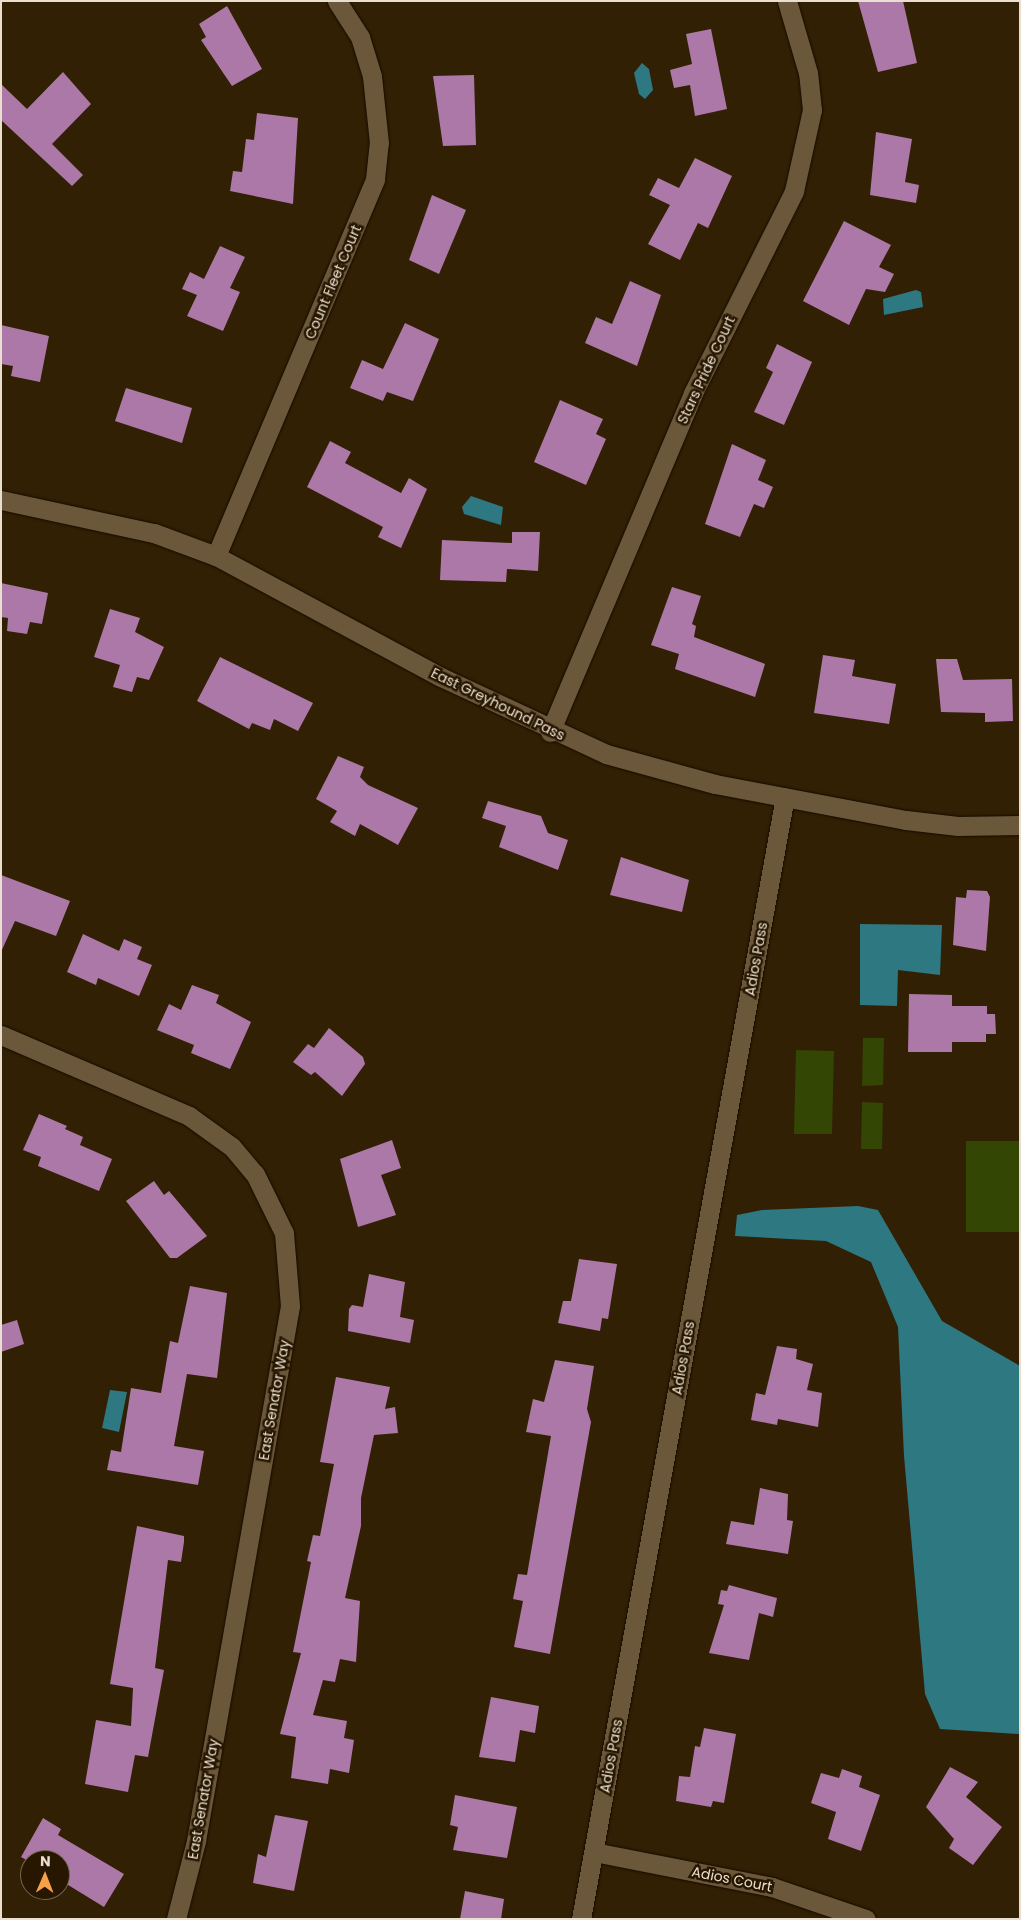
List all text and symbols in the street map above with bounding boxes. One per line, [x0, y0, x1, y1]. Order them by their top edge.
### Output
street label: Count Fleet Court [301, 222, 365, 342]
street label: Stars Pride Court [674, 314, 738, 426]
street label: East Greyhound Pass [428, 664, 568, 744]
street label: Adios Pass [741, 921, 771, 997]
street label: Adios Pass [668, 1320, 698, 1396]
street label: East Senator Way [255, 1338, 293, 1462]
street label: Adios Pass [596, 1718, 626, 1794]
street label: East Senator Way [184, 1737, 222, 1861]
north arrow [20, 1850, 70, 1900]
text: N [40, 1851, 51, 1871]
street label: Adios Court [690, 1863, 774, 1895]

